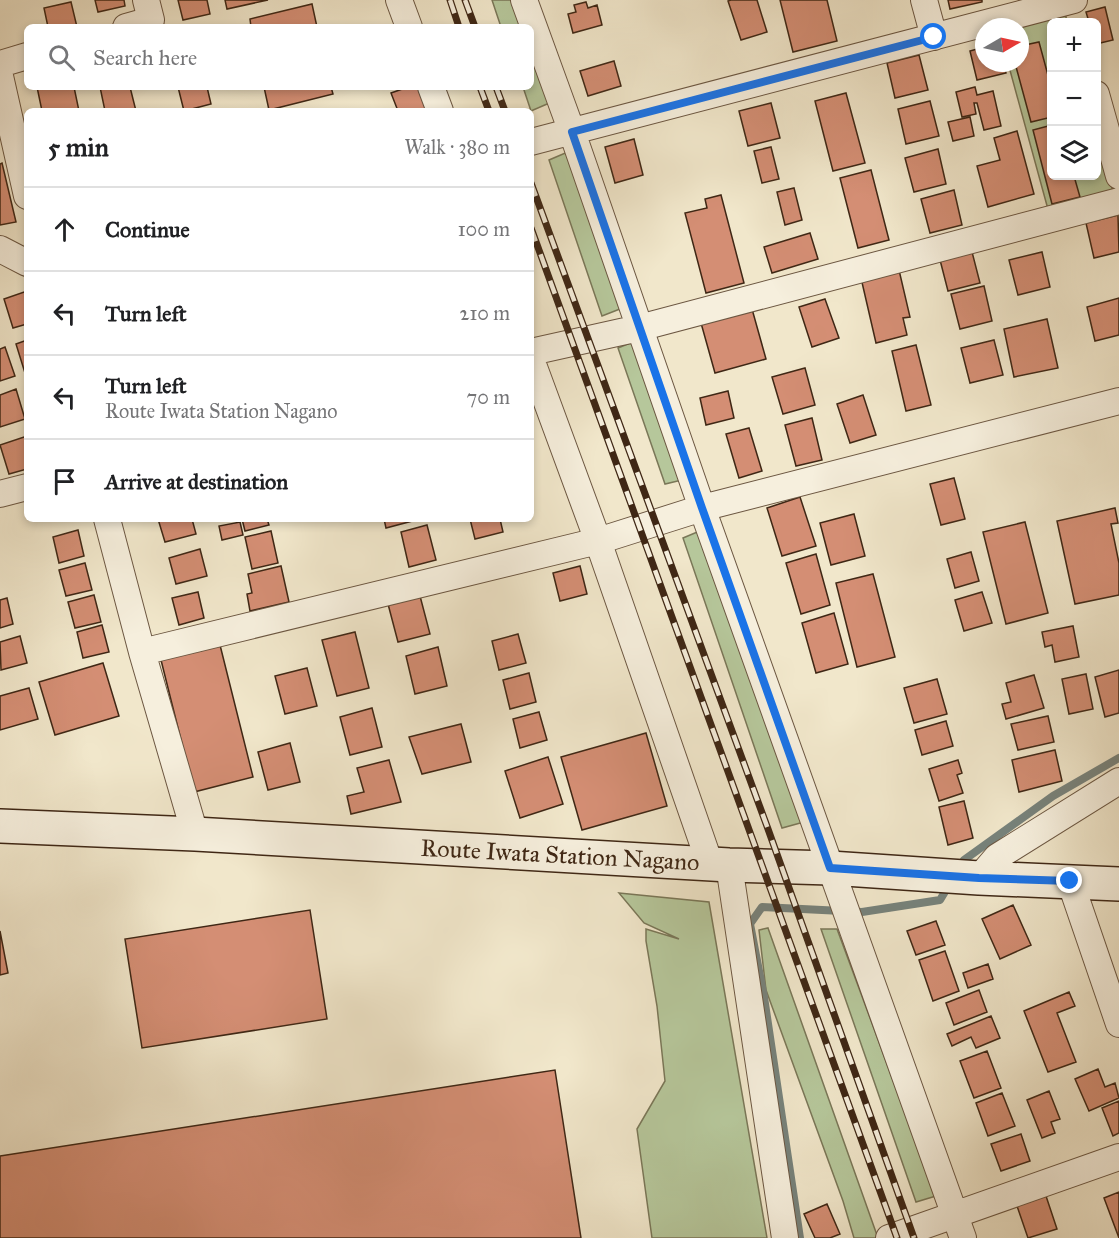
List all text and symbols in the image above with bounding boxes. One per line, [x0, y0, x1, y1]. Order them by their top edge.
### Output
north arrow [975, 18, 1029, 72]
map controls [1047, 18, 1101, 180]
button: + [1047, 18, 1101, 72]
route start [920, 23, 946, 49]
search box [24, 24, 534, 90]
icon: search [45, 41, 78, 74]
text: Search here [93, 44, 197, 71]
button: − [1047, 72, 1101, 126]
button: layers [1047, 126, 1101, 180]
text: 5 min [48, 131, 109, 163]
text: Walk · 380 m [404, 135, 510, 159]
icon: ahead [48, 213, 81, 246]
text: Continue [105, 216, 190, 243]
text: 100 m [458, 217, 510, 241]
icon: left [48, 297, 81, 330]
text: Turn left [105, 300, 187, 327]
text: 210 m [460, 301, 510, 325]
text: Turn left [105, 372, 187, 399]
icon: left [48, 381, 81, 414]
text: 70 m [467, 385, 510, 409]
text: Route Iwata Station Nagano [105, 399, 338, 423]
icon: arrive [48, 465, 81, 498]
text: Arrive at destination [105, 468, 288, 495]
street label: Route Iwata Station Nagano [420, 833, 700, 877]
route end [1056, 867, 1082, 893]

